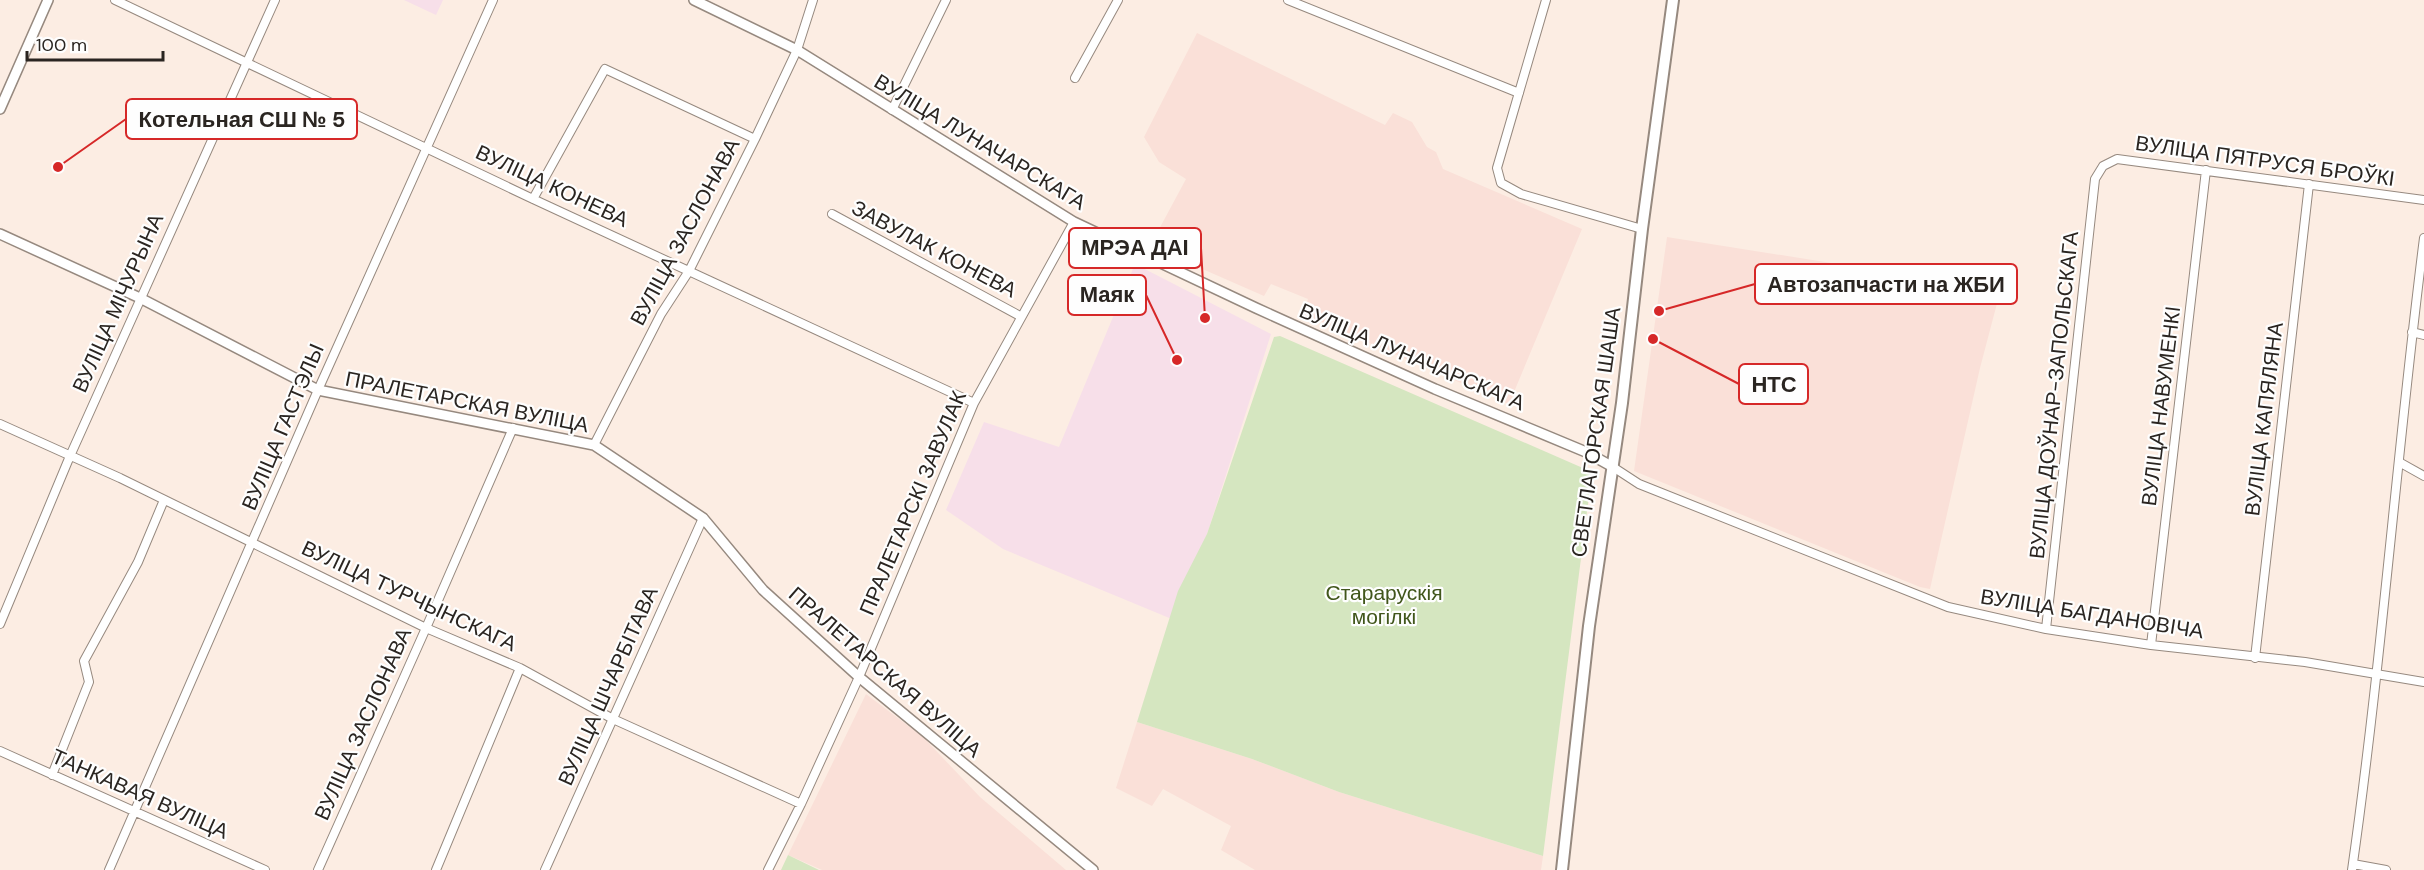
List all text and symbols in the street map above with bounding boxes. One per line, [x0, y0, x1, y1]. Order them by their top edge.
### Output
scale bar [27, 24, 164, 62]
text: 100 m [36, 33, 87, 57]
street label: ВУЛІЦА ЛУНАЧАРСКАГА [869, 68, 1091, 216]
callout: Котельная СШ № 5 [126, 99, 357, 139]
text: Котельная СШ № 5 [139, 105, 345, 134]
street label: ВУЛІЦА ПЯТРУСЯ БРОЎКІ [2133, 129, 2397, 193]
street label: ВУЛІЦА ЗАСЛОНАВА [624, 134, 746, 330]
street label: ВУЛІЦА КОНЕВА [471, 138, 633, 234]
street label: ЗАВУЛАК КОНЕВА [847, 194, 1021, 304]
street label: ВУЛІЦА МІЧУРЫНА [66, 209, 170, 397]
callout: МРЭА ДАІ [1069, 228, 1201, 268]
street label: ВУЛІЦА ДОЎНАР-ЗАПОЛЬСКАГА [2023, 230, 2085, 560]
text: МРЭА ДАІ [1081, 233, 1189, 262]
callout: Автозапчасти на ЖБИ [1755, 264, 2017, 304]
text: Автозапчасти на ЖБИ [1767, 270, 2005, 299]
callout: Маяк [1068, 275, 1146, 315]
text: Маяк [1080, 280, 1135, 309]
street label: ВУЛІЦА ЛУНАЧАРСКАГА [1295, 297, 1529, 417]
street label: ВУЛІЦА НАВУМЕНКІ [2135, 304, 2187, 508]
street label: СВЕТЛАГОРСКАЯ ШАША [1565, 305, 1627, 559]
street label: ВУЛІЦА КАПЯЛЯНА [2238, 320, 2290, 518]
street label: ВУЛІЦА ГАСТЭЛЫ [235, 339, 331, 515]
callout: НТС [1739, 364, 1808, 404]
street label: ПРАЛЕТАРСКАЯ ВУЛІЦА [343, 365, 591, 439]
text: НТС [1751, 370, 1797, 399]
street label: ПРАЛЕТАРСКІ ЗАВУЛАК [853, 386, 973, 620]
street label: ВУЛІЦА ТУРЧЫНСКАГА [297, 534, 521, 658]
park label: Старарускія могілкі [1325, 579, 1443, 631]
street label: ПРАЛЕТАРСКАЯ ВУЛІЦА [783, 580, 987, 764]
street label: ВУЛІЦА ШЧАРБІТАВА [551, 582, 665, 790]
street label: ВУЛІЦА БАГДАНОВІЧА [1978, 583, 2206, 645]
street label: ВУЛІЦА ЗАСЛОНАВА [308, 623, 418, 825]
street label: ТАНКАВАЯ ВУЛІЦА [47, 742, 233, 846]

